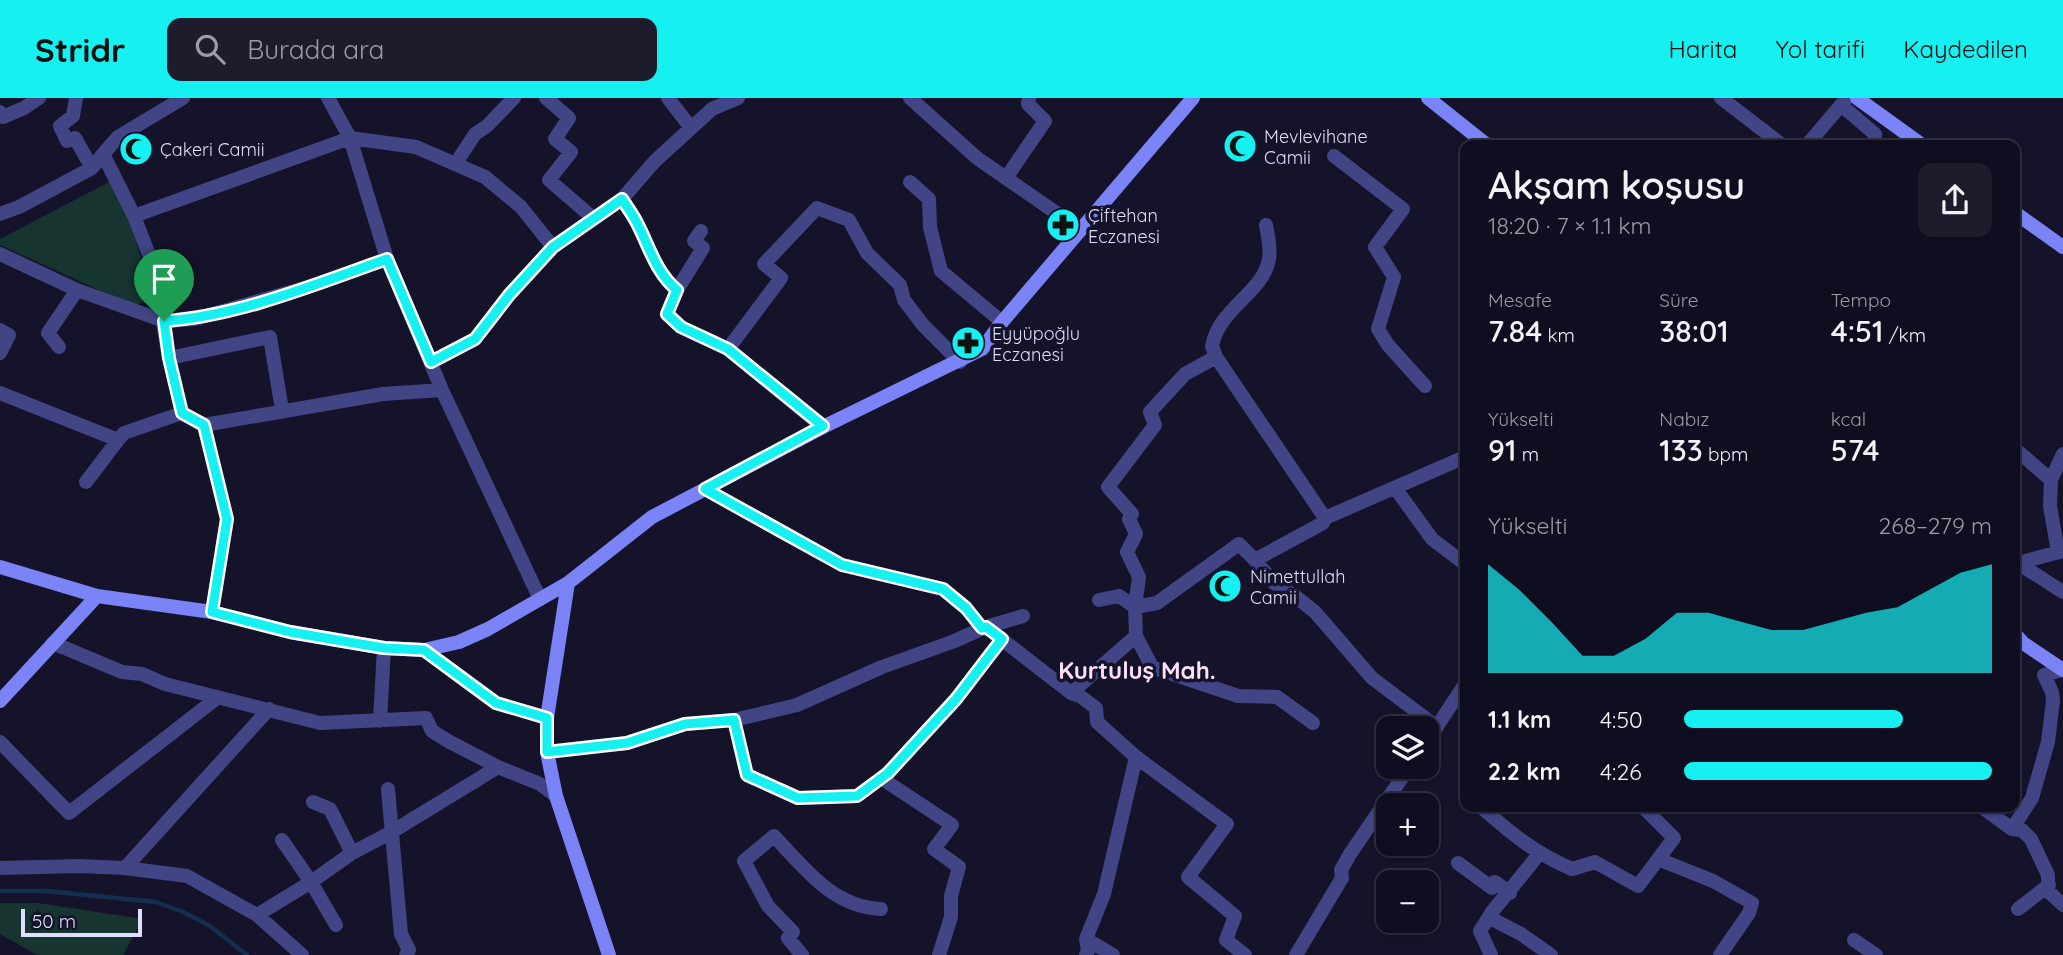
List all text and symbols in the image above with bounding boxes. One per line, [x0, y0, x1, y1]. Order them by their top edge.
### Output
search box [167, 18, 657, 81]
text: Stridr [35, 29, 125, 70]
icon: search [191, 30, 229, 68]
text: Burada ara [247, 33, 384, 66]
text: Harita [1669, 34, 1737, 64]
text: Yol tarifi [1775, 34, 1865, 64]
text: Kaydedilen [1903, 34, 2028, 64]
place label: Mevlevihane Camii [1264, 125, 1368, 169]
mosque icon: Mevlevihane Camii [1221, 127, 1259, 165]
mosque icon: Çakeri Camii [117, 130, 155, 168]
place label: Çakeri Camii [160, 138, 265, 161]
text: Akşam koşusu [1488, 161, 1745, 209]
button: share [1918, 163, 1992, 237]
place label: Çiftehan Eczanesi [1088, 204, 1160, 248]
pharmacy icon: Çiftehan Eczanesi [1044, 206, 1082, 244]
text: 18:20 · 7 × 1.1 km [1488, 211, 1651, 240]
pin [134, 249, 194, 321]
icon: arrive [145, 260, 183, 298]
text: Mesafe [1488, 288, 1552, 312]
text: Süre [1659, 288, 1698, 312]
text: Tempo [1831, 288, 1891, 312]
text: 7.84 [1488, 312, 1542, 350]
text: 38:01 [1659, 312, 1729, 350]
text: 4:51 [1831, 312, 1884, 350]
place label: Eyyüpoğlu Eczanesi [992, 322, 1080, 366]
text: km [1542, 323, 1575, 347]
text: /km [1884, 323, 1926, 347]
pharmacy icon: Eyyüpoğlu Eczanesi [949, 324, 987, 362]
text: Yükselti [1488, 407, 1554, 431]
text: Nabız [1659, 407, 1709, 431]
text: kcal [1831, 407, 1866, 431]
text: 91 [1488, 431, 1517, 469]
text: 133 [1659, 431, 1703, 469]
text: 574 [1831, 431, 1880, 469]
text: m [1517, 442, 1539, 466]
text: bpm [1703, 442, 1748, 466]
text: Yükselti [1488, 511, 1567, 540]
text: 268–279 m [1879, 511, 1992, 540]
place label: Nimettullah Camii [1250, 565, 1345, 609]
mosque icon: Nimettullah Camii [1206, 567, 1244, 605]
district label: Kurtuluş Mah. [1058, 655, 1216, 685]
text: 1.1 km [1488, 705, 1551, 734]
text: 4:50 [1600, 705, 1643, 734]
map controls [1376, 716, 1439, 933]
button: layers [1376, 716, 1439, 779]
text: 2.2 km [1488, 757, 1561, 786]
text: 4:26 [1600, 757, 1642, 786]
button: + [1376, 793, 1439, 856]
button: − [1376, 870, 1439, 933]
scale bar [21, 906, 142, 938]
text: 50 m [32, 909, 76, 933]

